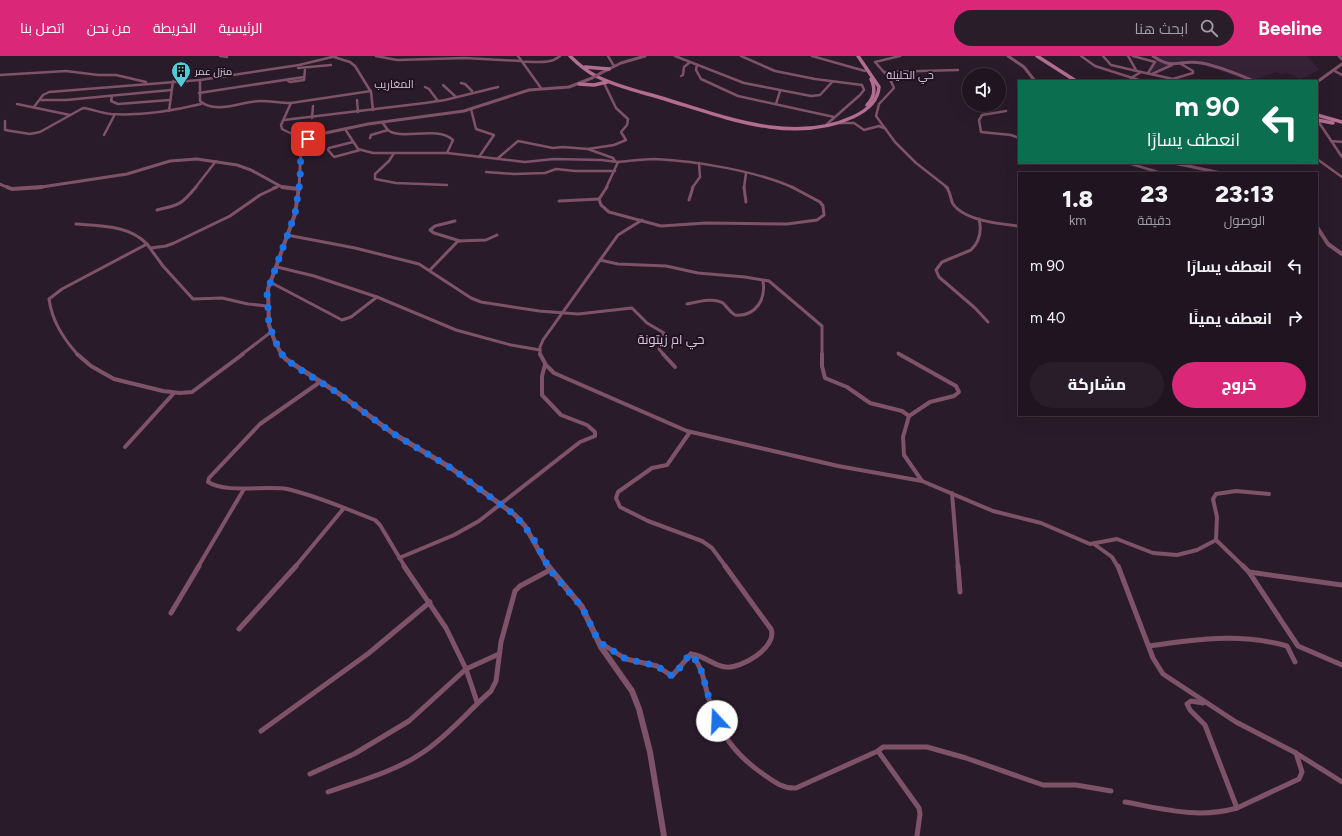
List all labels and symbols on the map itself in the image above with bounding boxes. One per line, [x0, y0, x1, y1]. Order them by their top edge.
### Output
building icon: منزل عمر [170, 60, 192, 88]
place label: منزل عمر [194, 65, 232, 78]
district label: حي الحليلة [886, 69, 934, 84]
district label: المغاريب [374, 78, 414, 91]
pin [291, 122, 325, 156]
district label: حي ام زيتونة [637, 332, 705, 350]
position arrow [696, 700, 738, 742]

